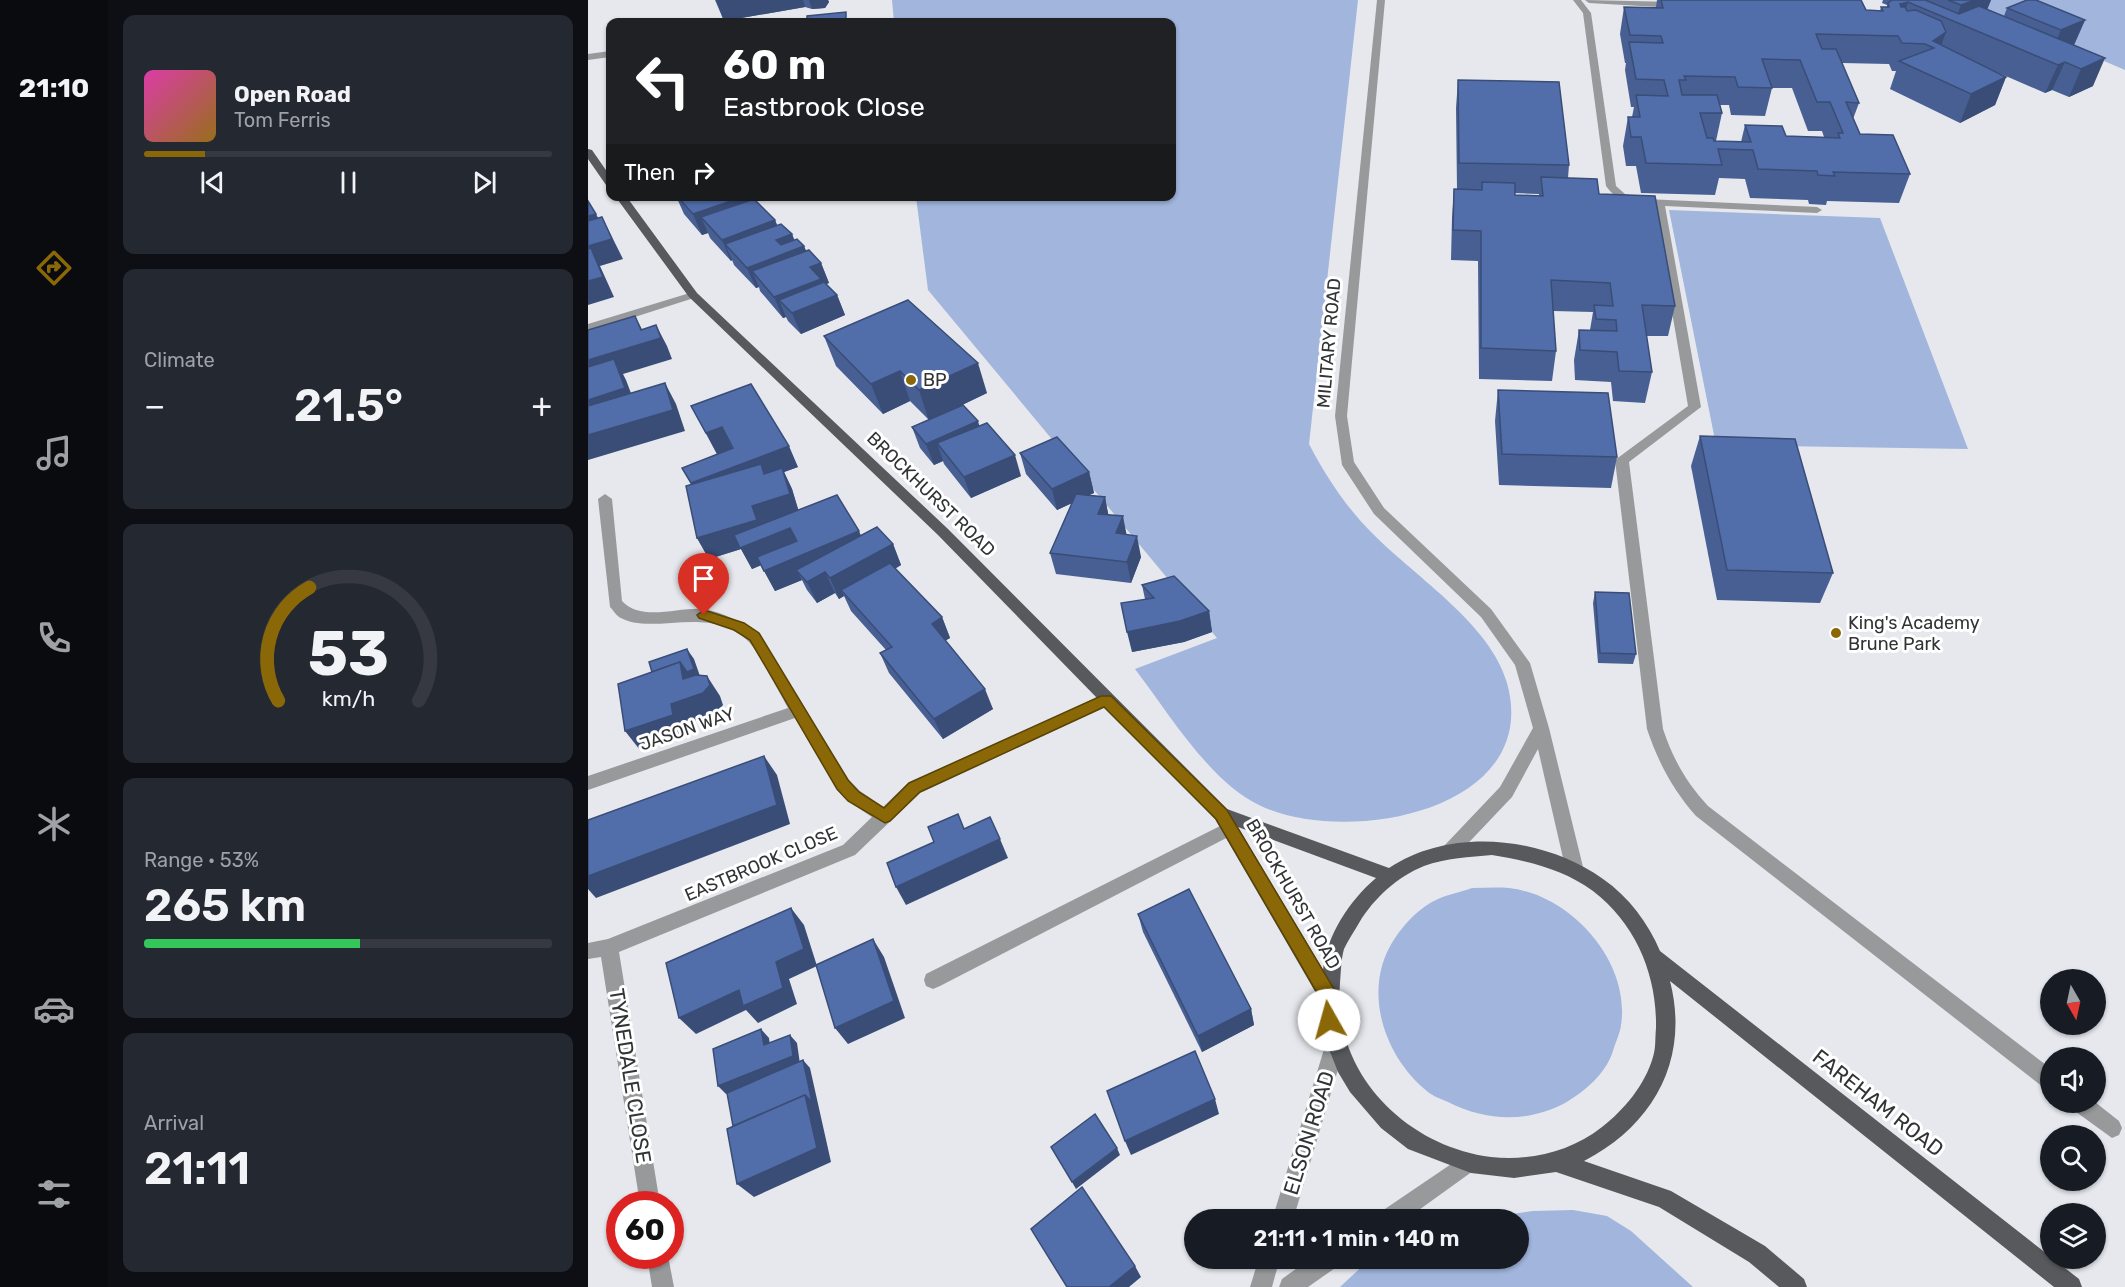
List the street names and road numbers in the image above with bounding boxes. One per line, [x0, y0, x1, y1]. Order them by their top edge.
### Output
street label: MILITARY ROAD [1312, 277, 1346, 409]
street label: BROCKHURST ROAD [862, 427, 1000, 561]
street label: JASON WAY [636, 702, 738, 756]
street label: BROCKHURST ROAD [1241, 815, 1345, 973]
street label: EASTBROOK CLOSE [681, 822, 841, 906]
street label: TYNEDALE CLOSE [604, 987, 657, 1165]
street label: FAREHAM ROAD [1808, 1044, 1949, 1161]
street label: ELSON ROAD [1278, 1068, 1339, 1198]

